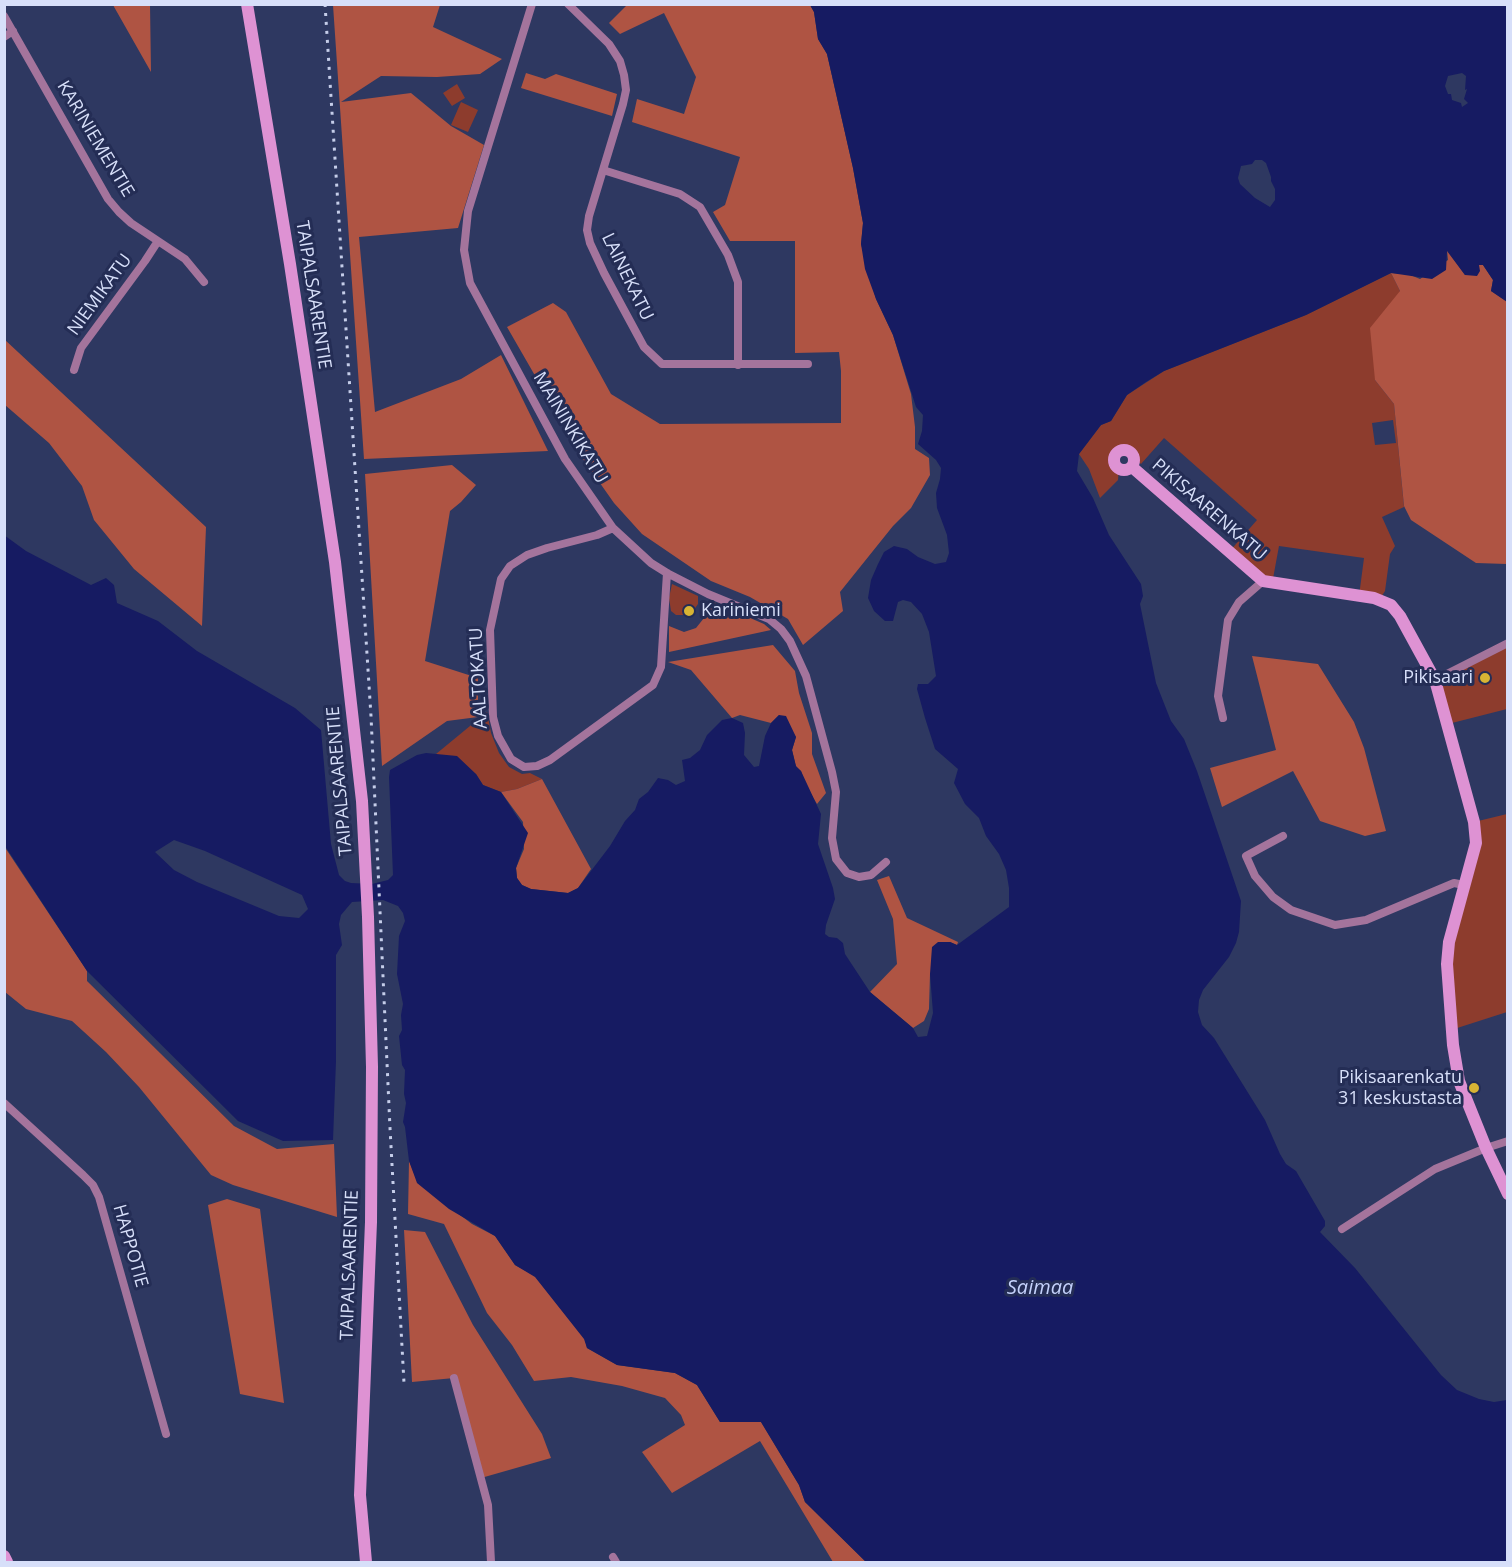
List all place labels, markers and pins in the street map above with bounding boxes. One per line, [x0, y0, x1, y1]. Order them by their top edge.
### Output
place label: Kariniemi [701, 600, 781, 622]
marker: Kariniemi [682, 604, 696, 618]
place label: Pikisaari [1403, 667, 1473, 689]
marker: Pikisaari [1478, 671, 1492, 685]
place label: Pikisaarenkatu 31 keskustasta [1338, 1067, 1462, 1110]
marker: Pikisaarenkatu 31 keskustasta [1467, 1081, 1481, 1095]

